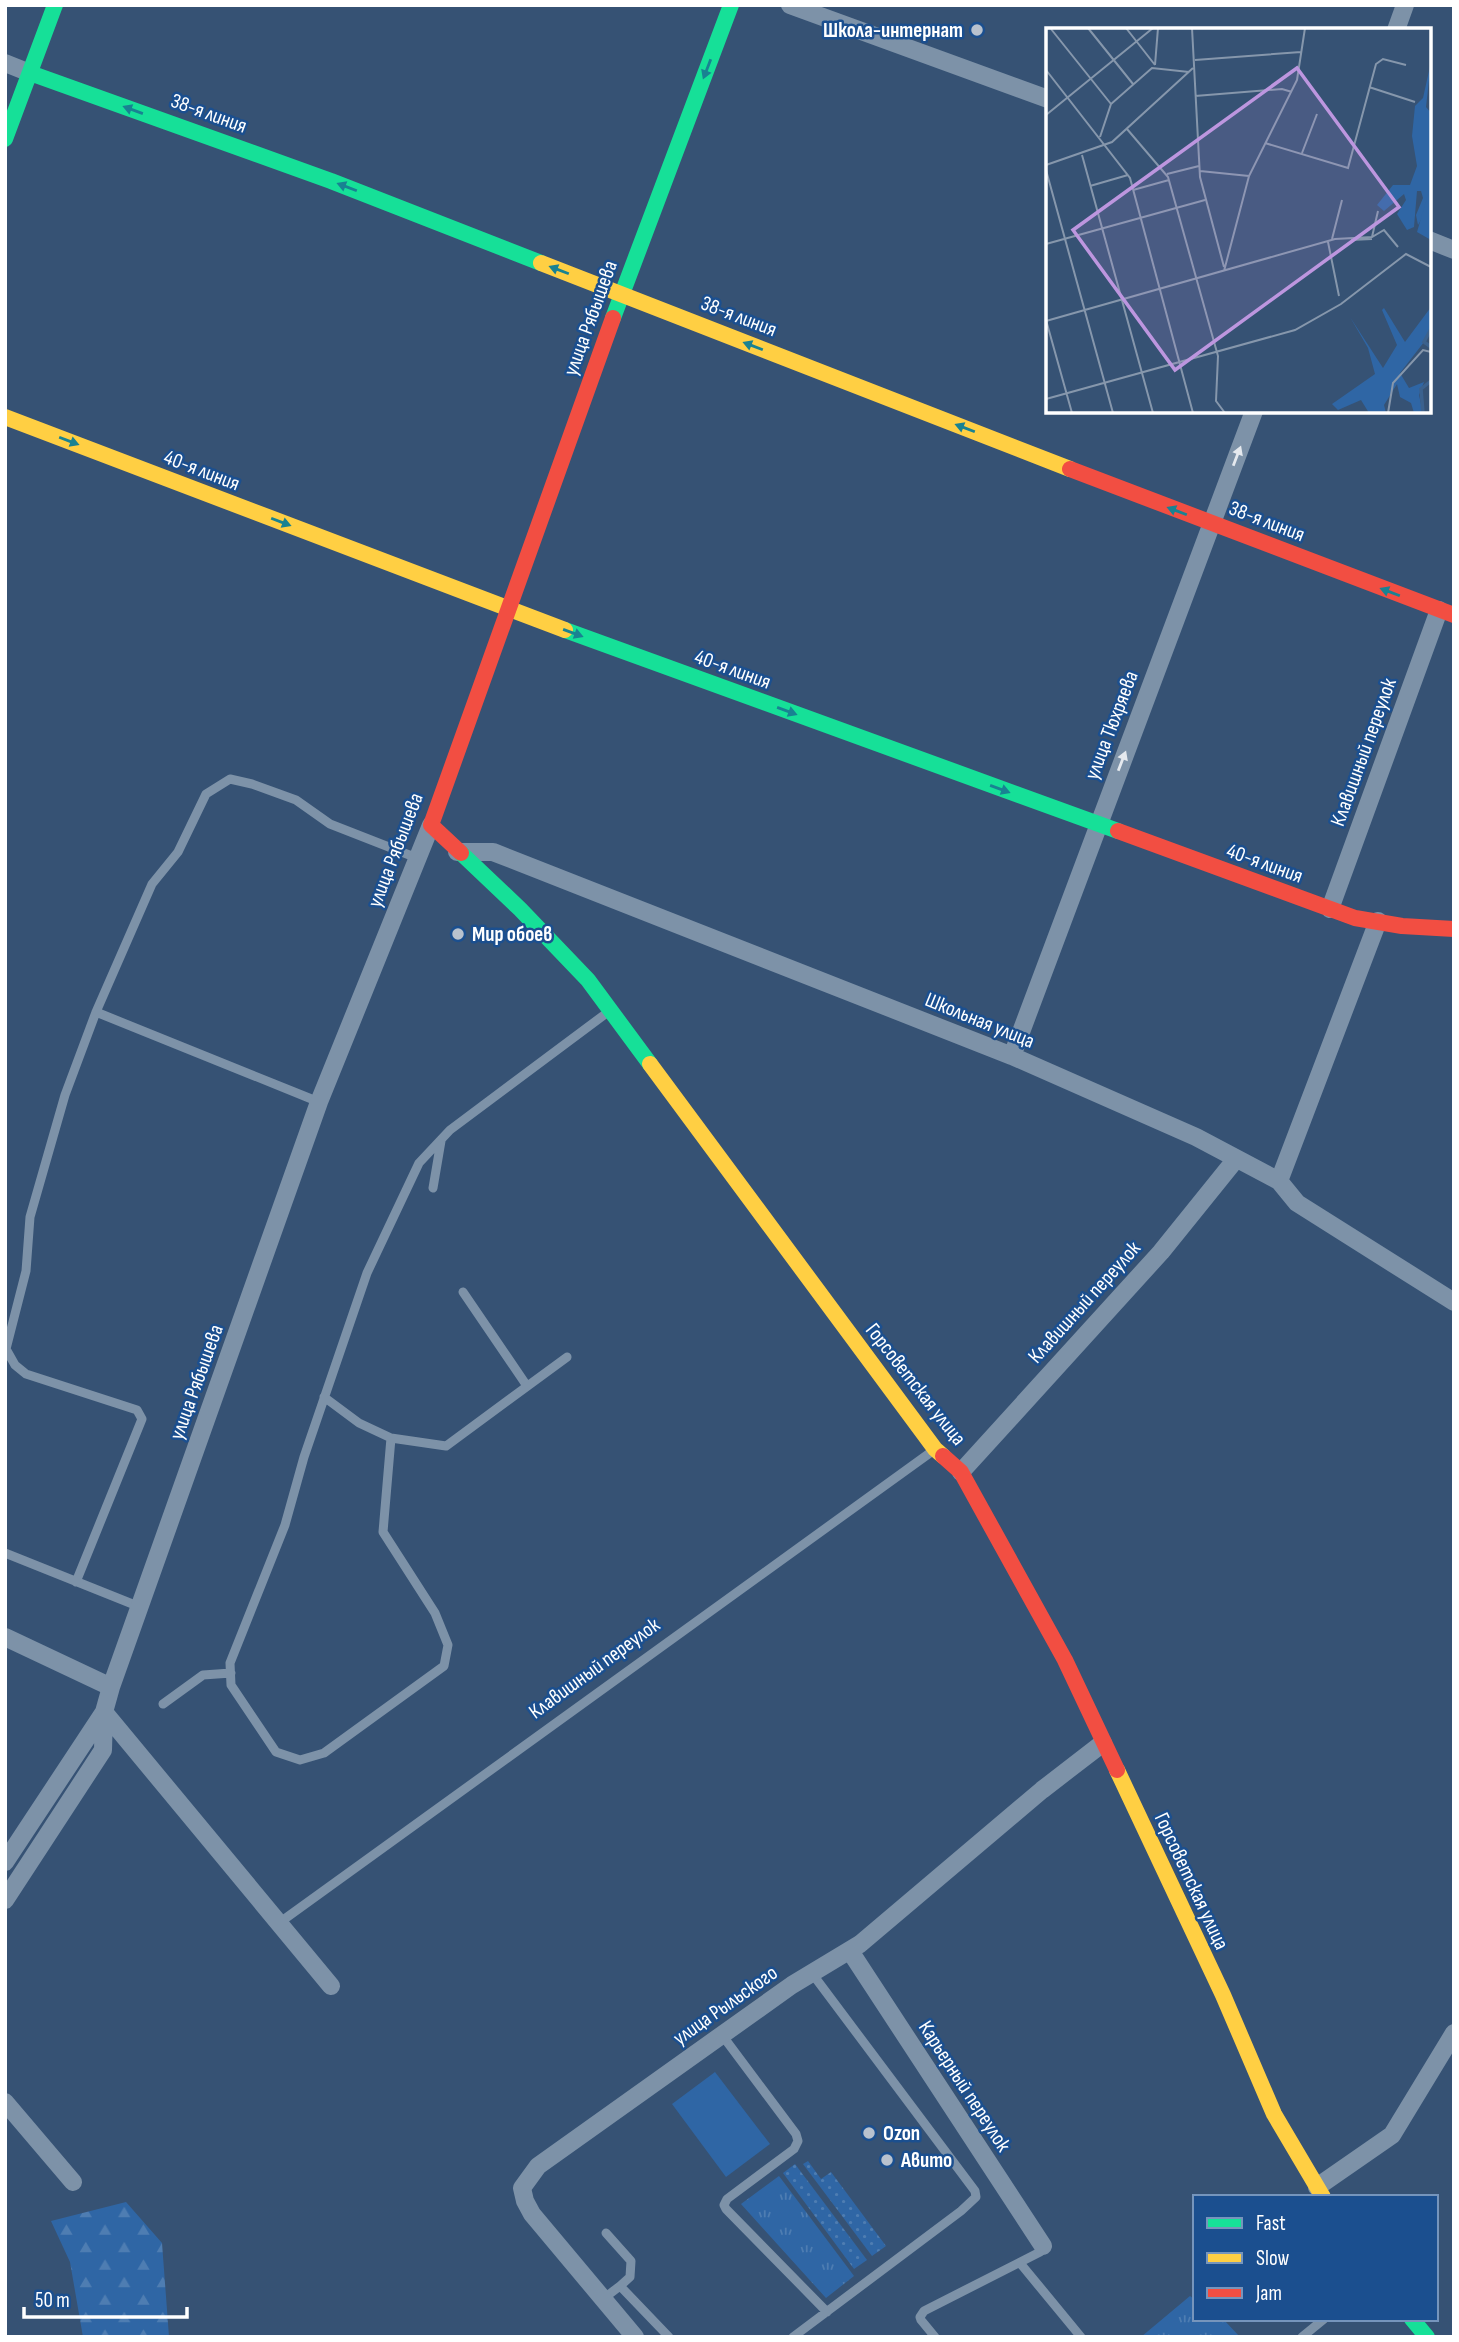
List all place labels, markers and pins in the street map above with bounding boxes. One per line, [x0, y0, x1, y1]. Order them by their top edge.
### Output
place label: Школа-интернат [823, 18, 963, 43]
marker: Школа-интернат [969, 22, 985, 38]
place label: Мир обоев [472, 922, 552, 947]
marker: Мир обоев [450, 926, 466, 942]
place label: Ozon [883, 2121, 920, 2146]
marker: Ozon [861, 2125, 877, 2141]
place label: Авито [900, 2148, 952, 2173]
marker: Авито [879, 2152, 895, 2168]

